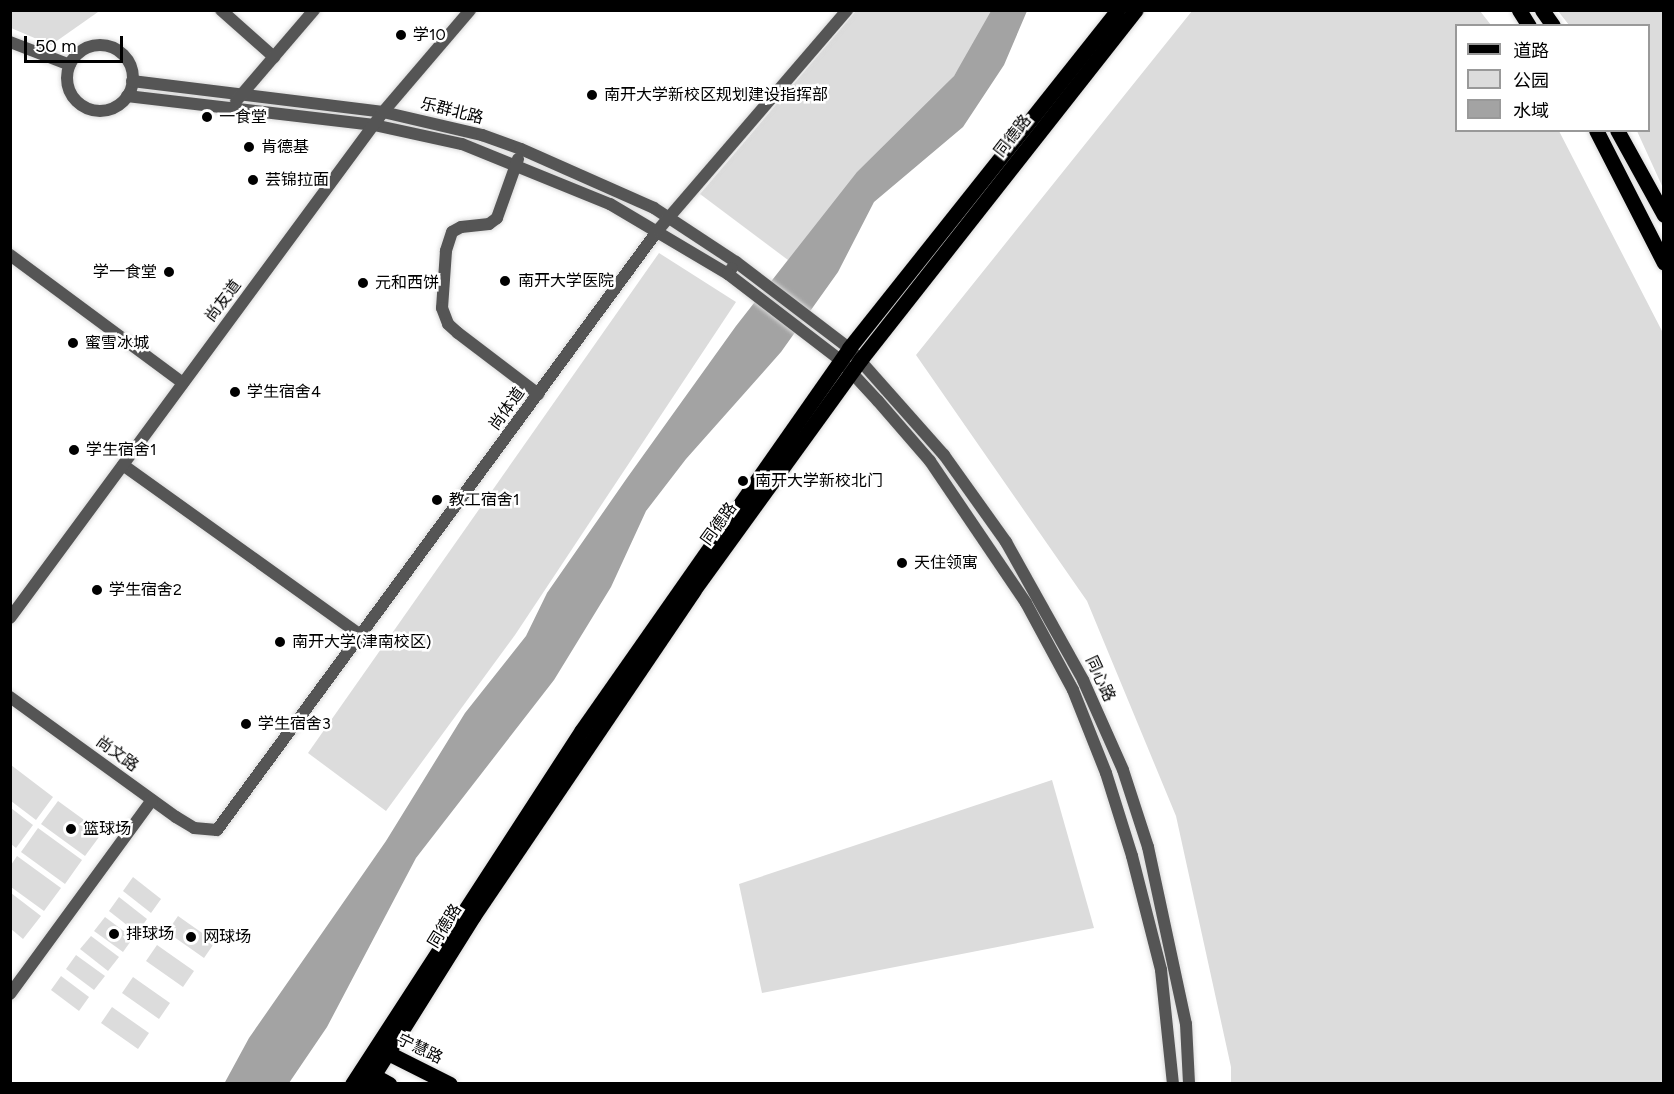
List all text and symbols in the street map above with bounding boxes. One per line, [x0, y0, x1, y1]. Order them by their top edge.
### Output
scale bar [27, 24, 126, 62]
legend [1455, 24, 1650, 132]
place label: 学10 [413, 25, 446, 45]
marker: 学10 [394, 28, 408, 42]
text: 50 m [35, 35, 77, 57]
text: 道路 [1513, 40, 1549, 62]
text: 公园 [1513, 70, 1549, 92]
place label: 南开大学新校区规划建设指挥部 [604, 85, 828, 105]
marker: 南开大学新校区规划建设指挥部 [585, 88, 599, 102]
street label: 乐群北路 [419, 94, 485, 128]
text: 水域 [1513, 100, 1549, 122]
place label: 一食堂 [219, 107, 267, 127]
marker: 一食堂 [200, 110, 214, 124]
street label: 同德路 [991, 111, 1035, 161]
place label: 肯德基 [261, 137, 309, 157]
marker: 肯德基 [242, 140, 256, 154]
place label: 芸锦拉面 [265, 170, 329, 190]
marker: 芸锦拉面 [246, 173, 260, 187]
place label: 学一食堂 [93, 262, 157, 282]
marker: 学一食堂 [162, 265, 176, 279]
place label: 南开大学医院 [518, 271, 614, 291]
marker: 南开大学医院 [496, 272, 514, 290]
place label: 元和西饼 [375, 273, 439, 293]
street label: 尚友道 [201, 276, 245, 326]
marker: 元和西饼 [356, 276, 370, 290]
place label: 蜜雪冰城 [85, 333, 149, 353]
marker: 蜜雪冰城 [66, 336, 80, 350]
place label: 学生宿舍4 [247, 382, 321, 402]
street label: 尚体道 [485, 384, 529, 434]
marker: 学生宿舍4 [228, 385, 242, 399]
place label: 学生宿舍1 [86, 440, 157, 460]
marker: 学生宿舍1 [67, 443, 81, 457]
place label: 南开大学新校北门 [755, 471, 883, 491]
marker: 南开大学新校北门 [736, 474, 750, 488]
place label: 教工宿舍1 [449, 490, 520, 510]
marker: 教工宿舍1 [430, 493, 444, 507]
street label: 同德路 [697, 499, 741, 549]
place label: 天住领寓 [914, 553, 978, 573]
marker: 天住领寓 [895, 556, 909, 570]
place label: 学生宿舍2 [109, 580, 182, 600]
marker: 学生宿舍2 [90, 583, 104, 597]
place label: 南开大学(津南校区) [292, 632, 431, 652]
marker: 南开大学(津南校区) [273, 635, 287, 649]
street label: 同心路 [1081, 653, 1119, 705]
place label: 学生宿舍3 [258, 714, 331, 734]
marker: 学生宿舍3 [239, 717, 253, 731]
street label: 尚文路 [92, 732, 142, 776]
place label: 篮球场 [83, 819, 131, 839]
marker: 篮球场 [64, 822, 78, 836]
street label: 同德路 [424, 901, 466, 951]
place label: 排球场 [126, 924, 174, 944]
marker: 排球场 [107, 927, 121, 941]
place label: 网球场 [203, 927, 251, 947]
marker: 网球场 [184, 930, 198, 944]
street label: 宁慧路 [394, 1030, 446, 1068]

